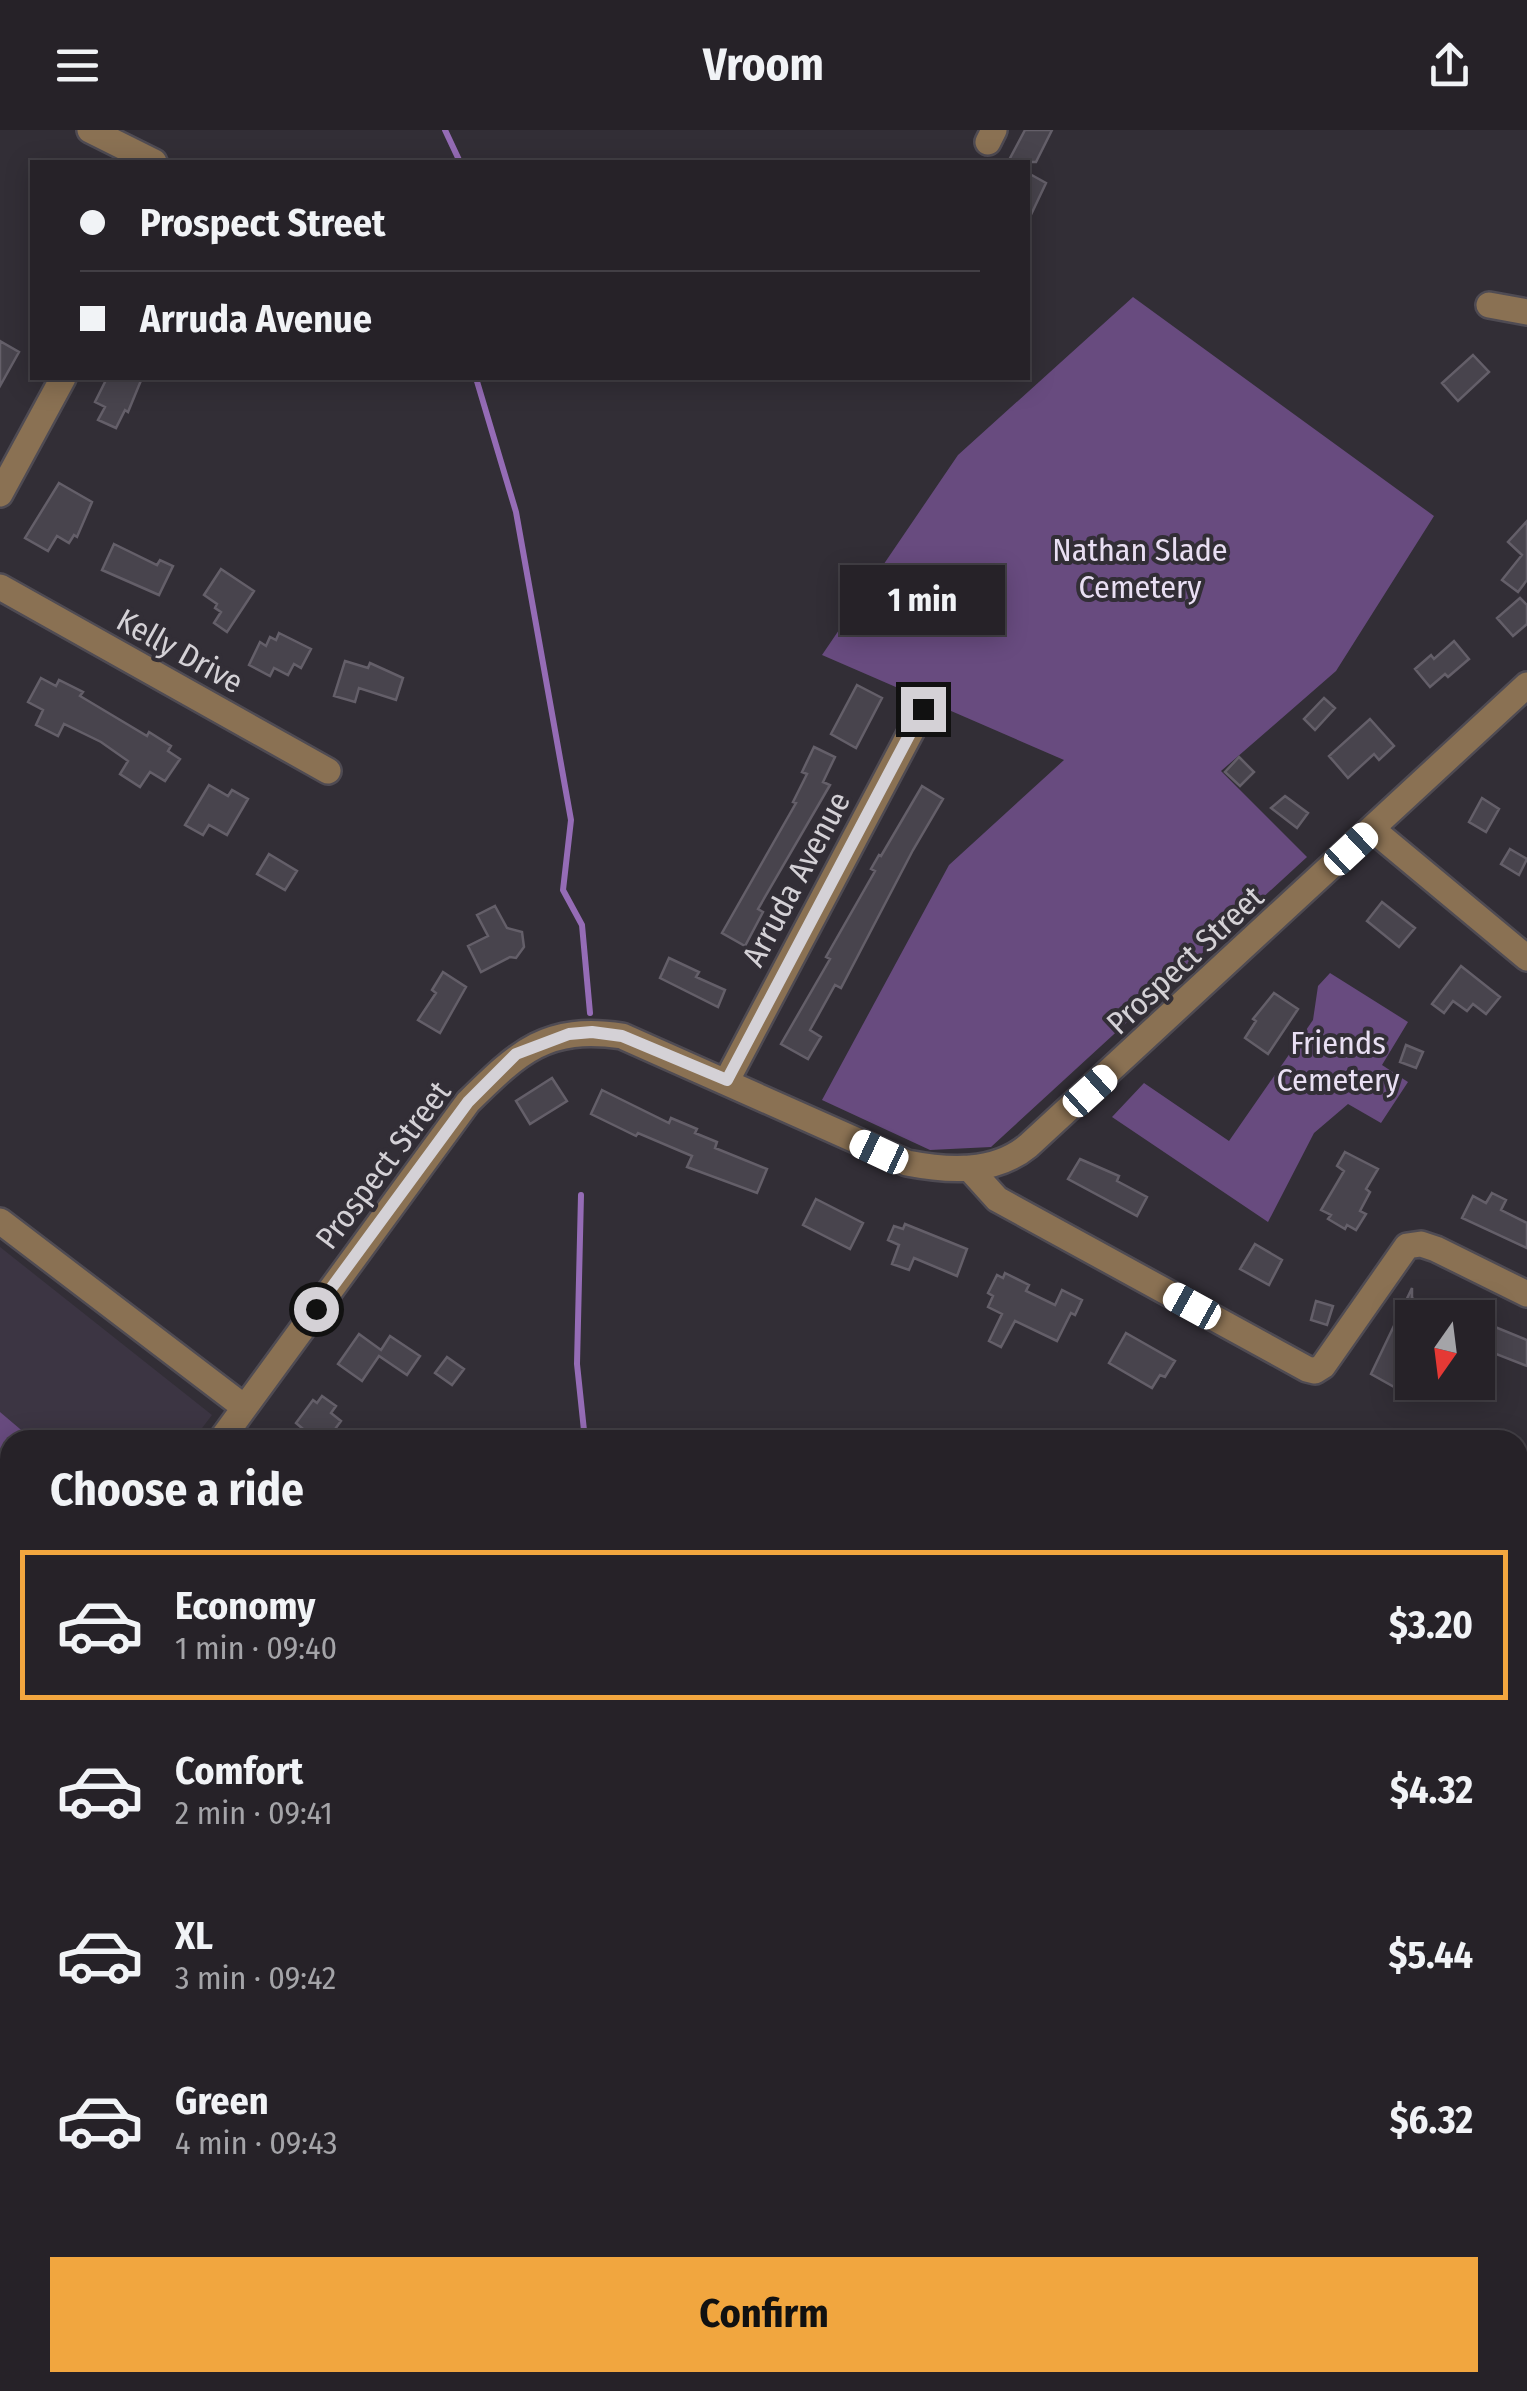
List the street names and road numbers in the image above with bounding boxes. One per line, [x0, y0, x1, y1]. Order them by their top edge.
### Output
street label: Kelly Drive [110, 601, 250, 701]
street label: Arruda Avenue [734, 785, 858, 973]
street label: Prospect Street [1099, 878, 1272, 1042]
street label: Prospect Street [308, 1073, 459, 1256]

